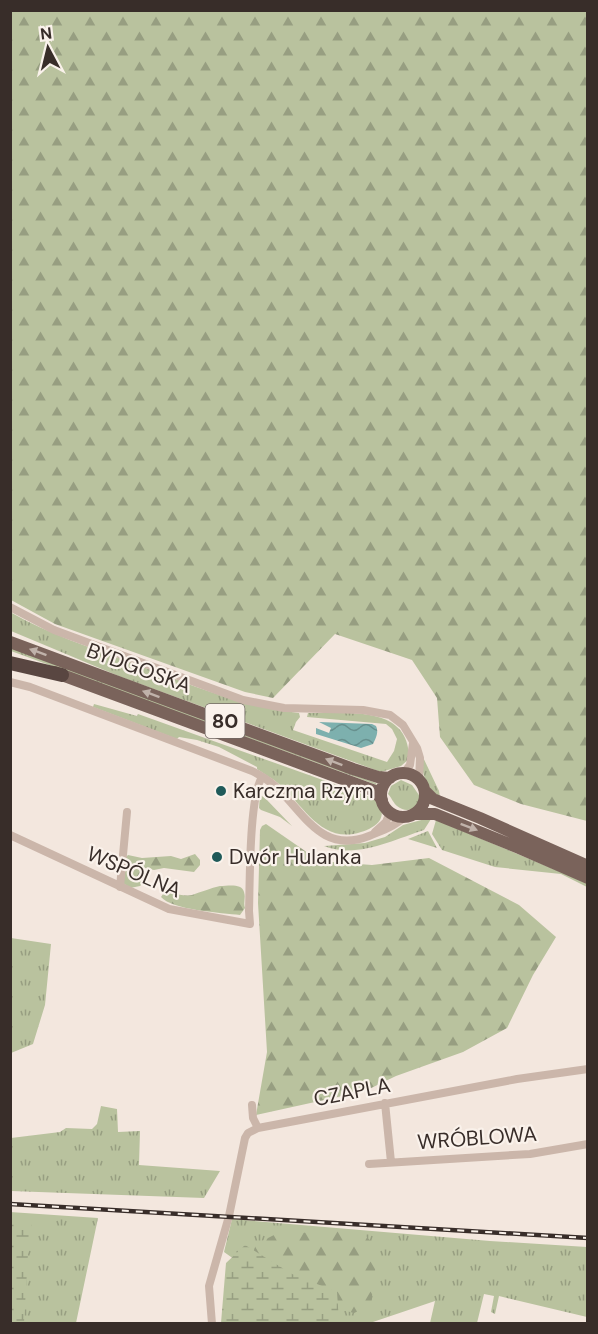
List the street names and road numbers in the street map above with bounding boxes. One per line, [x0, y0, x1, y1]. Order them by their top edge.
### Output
street label: BYDGOSKA [83, 636, 195, 700]
road number: 80 [206, 704, 244, 738]
street label: WSPÓLNA [82, 840, 186, 904]
street label: CZAPLA [311, 1071, 393, 1113]
street label: WRÓBLOWA [416, 1120, 538, 1156]

